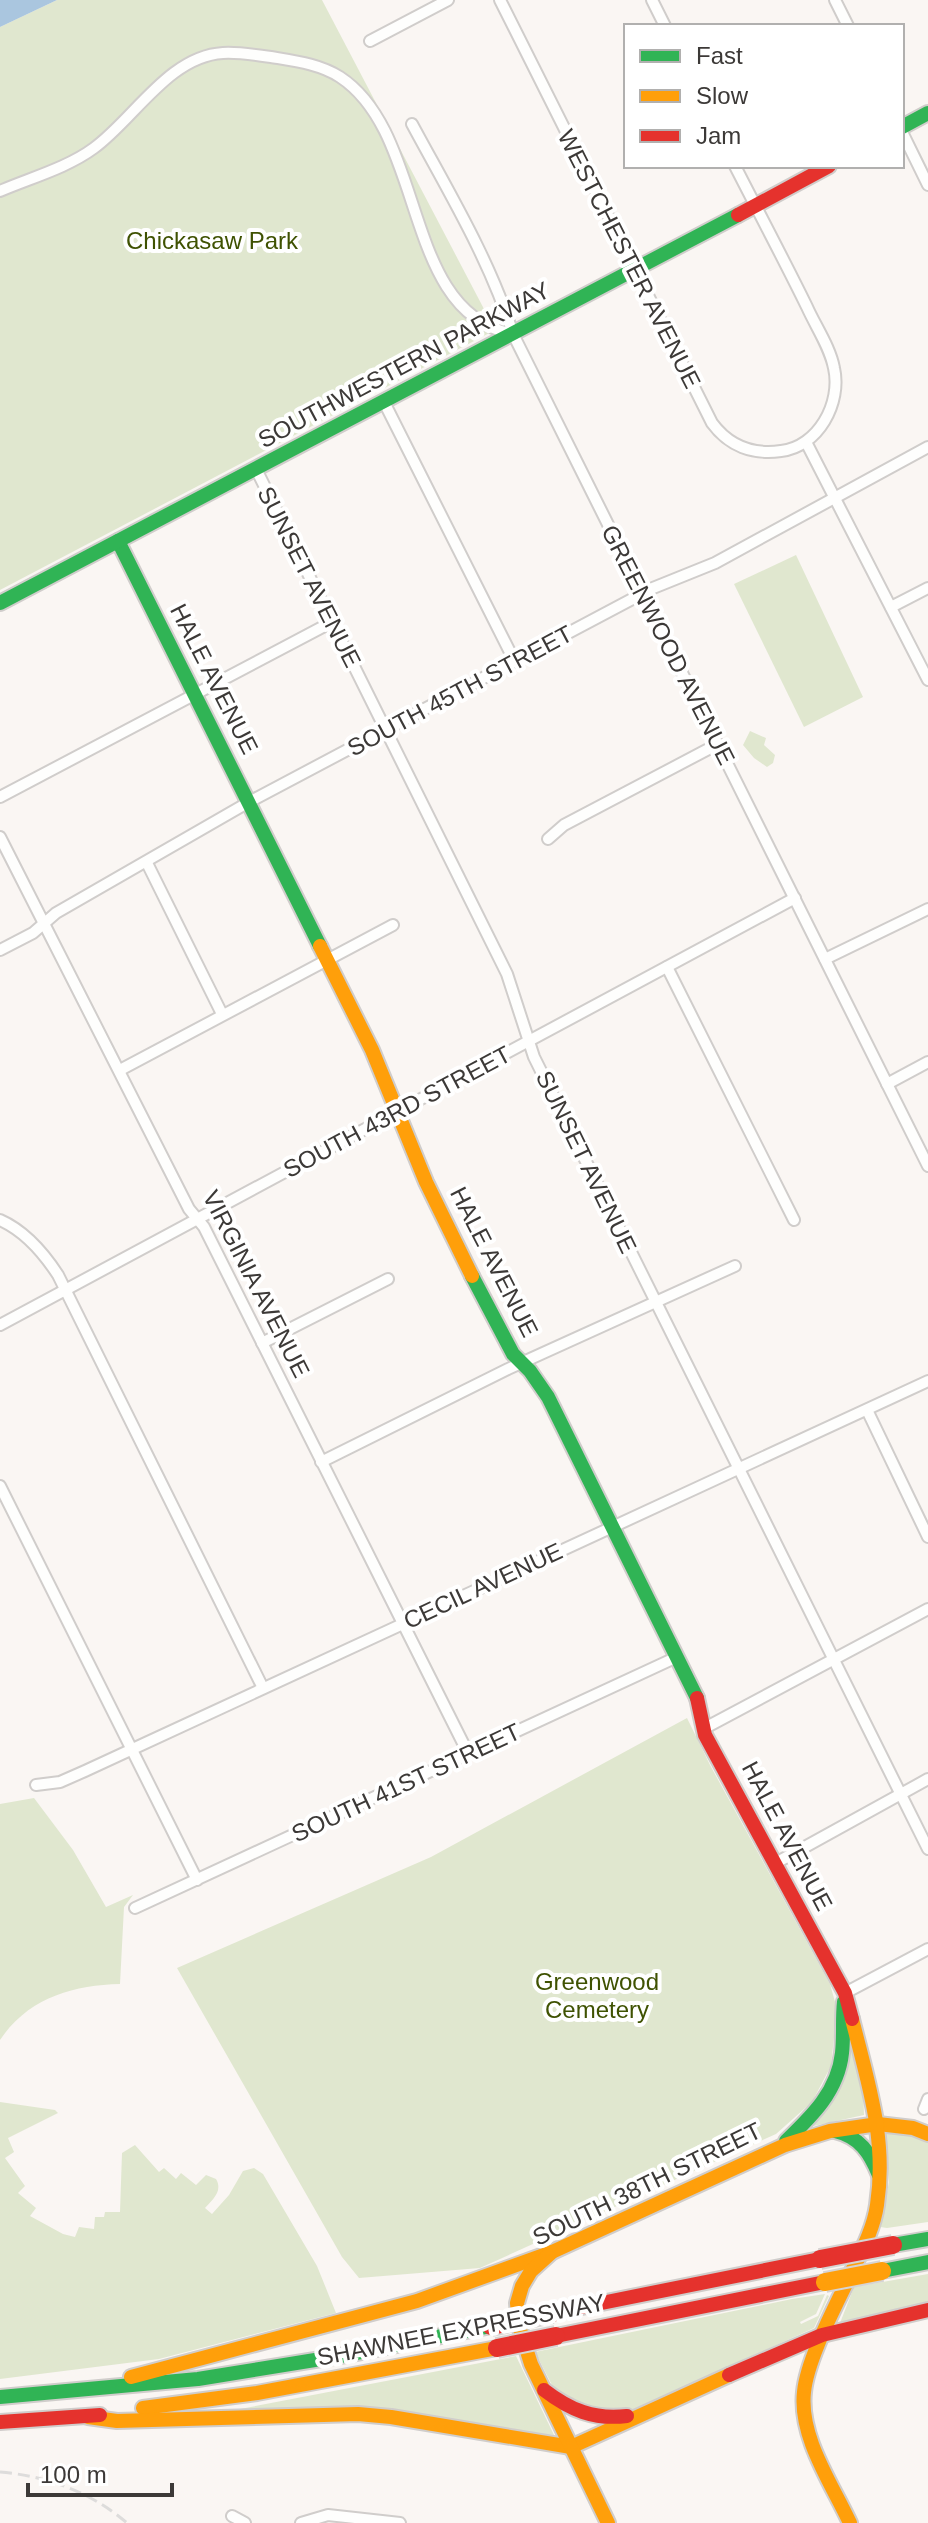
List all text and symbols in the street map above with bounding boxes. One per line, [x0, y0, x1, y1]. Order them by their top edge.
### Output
legend [624, 24, 904, 168]
text: Fast [696, 42, 743, 69]
text: Slow [696, 82, 749, 109]
text: Jam [696, 122, 741, 149]
street label: WESTCHESTER AVENUE [552, 125, 706, 392]
park label: Chickasaw Park [126, 227, 299, 254]
street label: SOUTHWESTERN PARKWAY [253, 276, 554, 453]
street label: SUNSET AVENUE [252, 482, 367, 672]
street label: GREENWOOD AVENUE [596, 521, 741, 769]
street label: HALE AVENUE [165, 599, 264, 758]
street label: SOUTH 45TH STREET [343, 620, 577, 761]
street label: SOUTH 43RD STREET [279, 1040, 515, 1183]
street label: SUNSET AVENUE [531, 1066, 642, 1257]
street label: HALE AVENUE [445, 1182, 544, 1341]
street label: VIRGINIA AVENUE [198, 1186, 315, 1382]
street label: CECIL AVENUE [399, 1537, 566, 1634]
street label: SOUTH 41ST STREET [287, 1718, 525, 1847]
street label: HALE AVENUE [737, 1757, 838, 1915]
park label: Greenwood Cemetery [535, 1968, 659, 2023]
street label: SOUTH 38TH STREET [528, 2116, 766, 2251]
street label: SHAWNEE EXPRESSWAY [315, 2288, 607, 2371]
scale bar [28, 2447, 172, 2497]
text: 100 m [40, 2461, 107, 2488]

